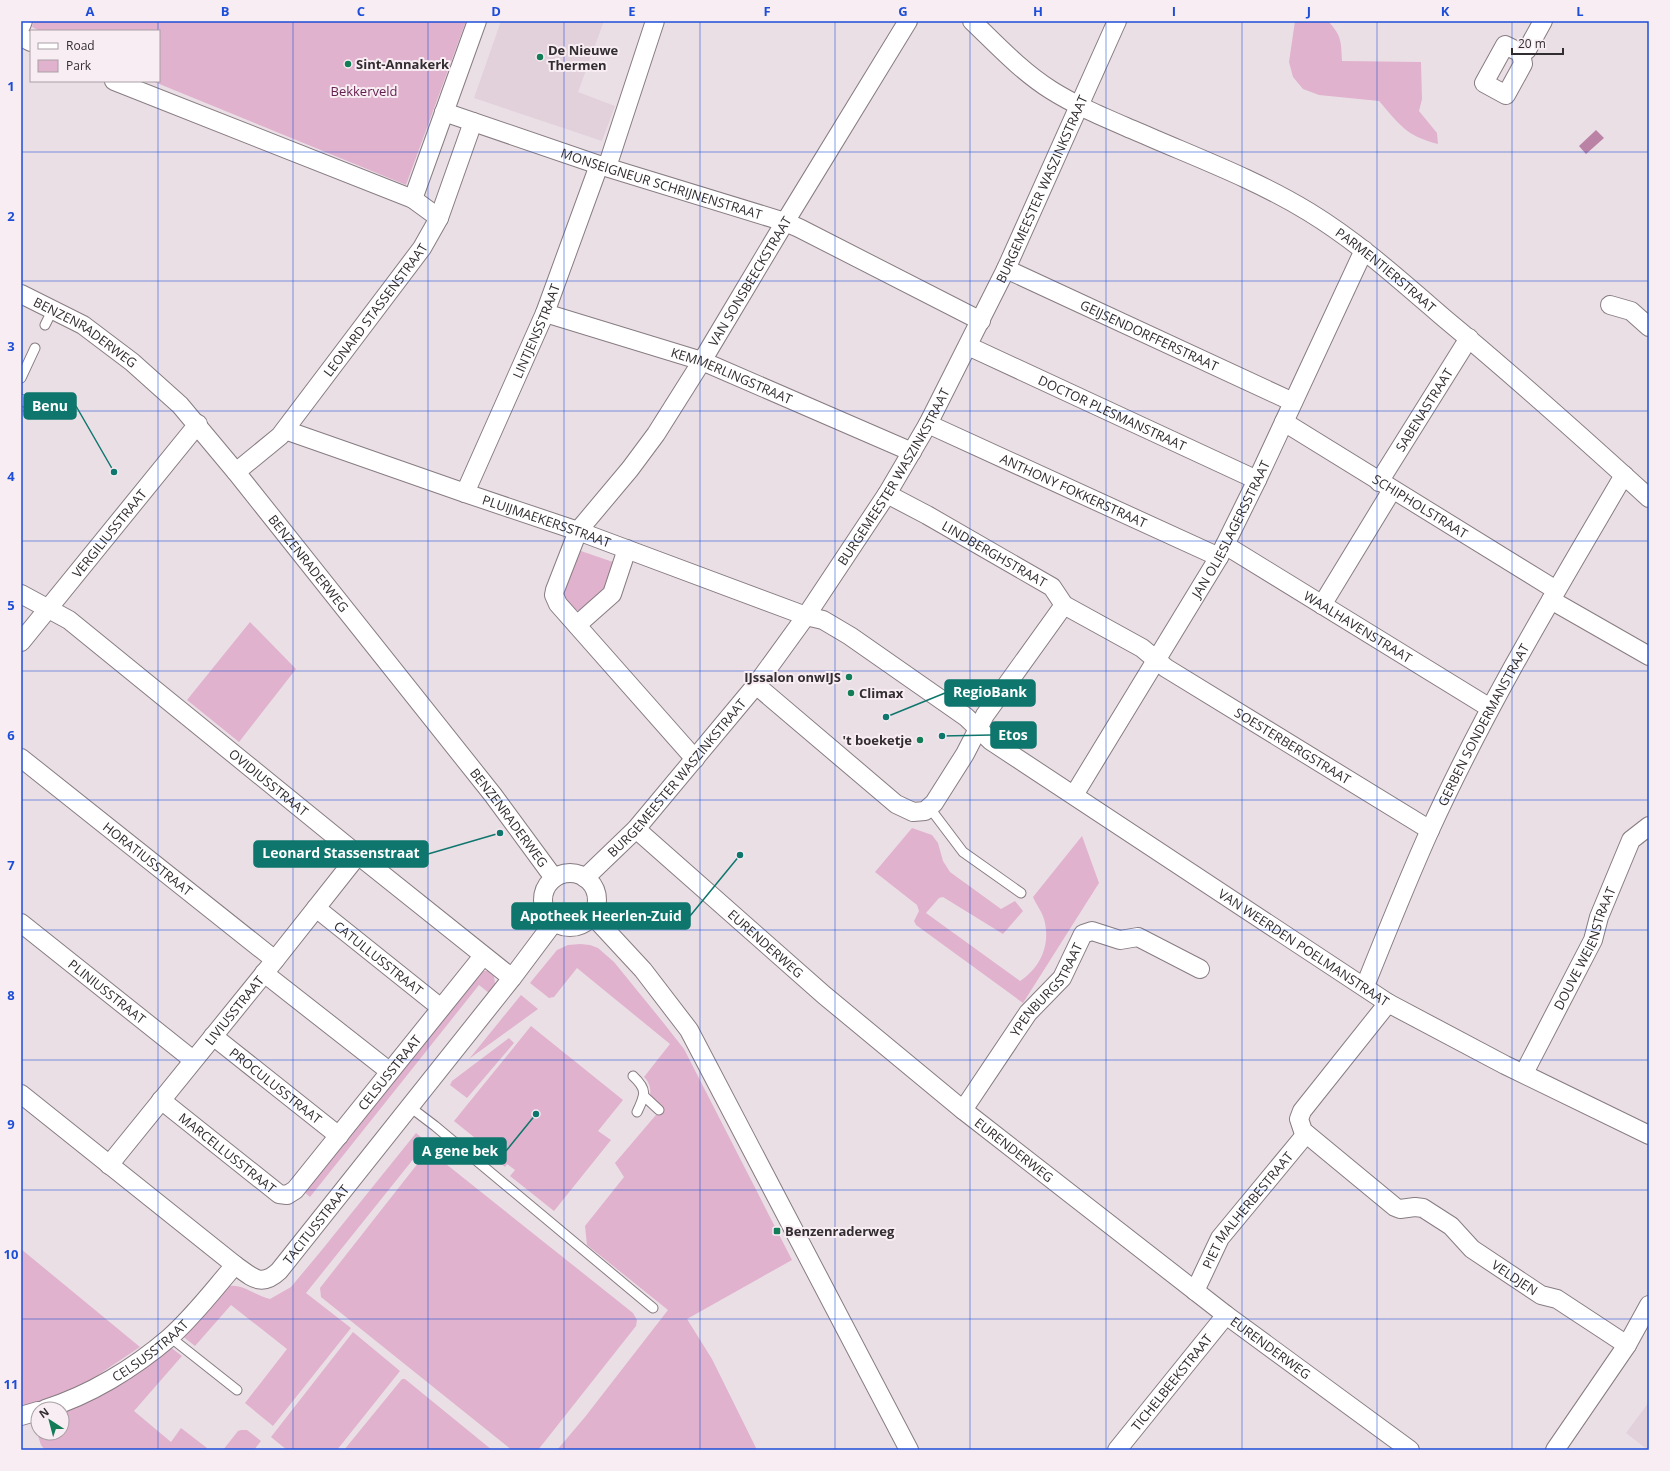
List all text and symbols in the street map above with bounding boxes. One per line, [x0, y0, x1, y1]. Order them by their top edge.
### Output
text: A [86, 2, 95, 20]
text: B [221, 2, 230, 20]
text: C [357, 2, 365, 20]
text: D [491, 2, 501, 20]
text: E [628, 2, 636, 20]
text: F [763, 2, 771, 20]
text: G [898, 2, 908, 20]
text: H [1033, 2, 1043, 20]
text: I [1172, 2, 1176, 20]
text: J [1306, 2, 1311, 20]
text: K [1441, 2, 1450, 20]
text: L [1576, 2, 1584, 20]
legend [30, 30, 160, 82]
scale bar [1512, 30, 1563, 56]
text: 20 m [1518, 35, 1546, 52]
text: Road [66, 37, 95, 54]
place label: De Nieuwe Thermen [548, 41, 619, 74]
marker: De Nieuwe Thermen [535, 52, 545, 62]
place label: Sint-Annakerk [356, 55, 450, 73]
text: Park [66, 57, 92, 74]
marker: Sint-Annakerk [343, 59, 353, 69]
text: 1 [7, 77, 15, 95]
park label: Bekkerveld [331, 82, 398, 100]
street label: BURGEMEESTER WASZINKSTRAAT [991, 92, 1092, 286]
street label: MONSEIGNEUR SCHRIJNENSTRAAT [558, 144, 765, 224]
text: 2 [7, 207, 15, 225]
street label: VAN SONSBEECKSTRAAT [704, 212, 796, 349]
street label: PARMENTIERSTRAAT [1332, 223, 1441, 317]
street label: LEONARD STASSENSTRAAT [319, 239, 432, 380]
street label: LINTJENSSTRAAT [508, 280, 564, 381]
street label: BENZENRADERWEG [31, 293, 141, 372]
street label: GEIJSENDORFFERSTRAAT [1077, 296, 1222, 376]
text: 3 [7, 337, 15, 355]
street label: KEMMERLINGSTRAAT [669, 343, 796, 408]
street label: SABENASTRAAT [1391, 364, 1457, 455]
street label: DOCTOR PLESMANSTRAAT [1035, 371, 1190, 455]
street label: BURGEMEESTER WASZINKSTRAAT [833, 384, 954, 569]
callout: Benu [24, 393, 76, 419]
text: Benu [32, 396, 68, 415]
street label: ANTHONY FOKKERSTRAAT [997, 449, 1151, 532]
street label: JAN OLIESLAGERSSTRAAT [1186, 457, 1274, 603]
text: 4 [7, 467, 15, 485]
street label: SCHIPHOLSTRAAT [1369, 470, 1472, 543]
street label: VERGILIUSSTRAAT [68, 485, 151, 581]
street label: PLUIJMAEKERSSTRAAT [480, 490, 614, 552]
street label: BENZENRADERWEG [264, 511, 353, 616]
street label: LINDBERGHSTRAAT [939, 517, 1051, 592]
street label: WAALHAVENSTRAAT [1300, 587, 1416, 667]
text: 5 [7, 596, 15, 614]
street label: GERBEN SONDERMANSTRAAT [1433, 640, 1534, 809]
place label: IJssalon onwIJS [744, 668, 841, 686]
marker: IJssalon onwIJS [844, 672, 854, 682]
callout: RegioBank [945, 680, 1035, 706]
text: RegioBank [953, 682, 1027, 701]
place label: Climax [859, 684, 904, 702]
marker: Climax [846, 688, 856, 698]
street label: BURGEMEESTER WASZINKSTRAAT [603, 694, 751, 861]
street label: SOESTERBERGSTRAAT [1231, 703, 1355, 789]
callout: Etos [991, 722, 1036, 748]
text: Etos [998, 725, 1028, 744]
text: 6 [7, 726, 15, 744]
place label: 't boeketje [843, 731, 912, 749]
marker: 't boeketje [915, 735, 925, 745]
street label: OVIDIUSSTRAAT [225, 745, 313, 821]
street label: BENZENRADERWEG [466, 764, 552, 871]
street label: HORATIUSSTRAAT [99, 818, 197, 900]
callout: Leonard Stassenstraat [254, 841, 428, 867]
text: Leonard Stassenstraat [262, 843, 420, 862]
text: 7 [7, 856, 15, 874]
street label: DOUVE WEIENSTRAAT [1549, 883, 1620, 1013]
street label: VAN WEERDEN POELMANSTRAAT [1215, 884, 1393, 1011]
callout: Apotheek Heerlen-Zuid [512, 903, 690, 929]
street label: EURENDERWEG [724, 905, 807, 982]
text: Apotheek Heerlen-Zuid [520, 906, 682, 925]
street label: CATULLUSSTRAAT [330, 917, 427, 1000]
street label: YPENBURGSTRAAT [1006, 939, 1087, 1040]
street label: PLINIUSSTRAAT [65, 955, 150, 1028]
street label: LIVIUSSTRAAT [201, 971, 268, 1049]
text: 8 [7, 986, 15, 1004]
street label: CELSUSSTRAAT [354, 1030, 426, 1114]
street label: PROCULUSSTRAAT [226, 1044, 326, 1128]
street label: MARCELLUSSTRAAT [175, 1109, 281, 1198]
street label: EURENDERWEG [971, 1113, 1057, 1186]
text: 9 [7, 1115, 15, 1133]
callout: A gene bek [414, 1138, 506, 1164]
text: A gene bek [422, 1141, 499, 1160]
street label: PIET MALHERBESTRAAT [1198, 1147, 1297, 1272]
street label: TACITUSSTRAAT [279, 1180, 354, 1268]
place label: Benzenraderweg [785, 1222, 895, 1240]
marker: Benzenraderweg [772, 1226, 782, 1236]
text: 10 [4, 1245, 18, 1263]
street label: VELDJEN [1488, 1256, 1541, 1299]
street label: EURENDERWEG [1227, 1312, 1314, 1383]
street label: CELSUSSTRAAT [109, 1315, 193, 1386]
street label: TICHELBEEKSTRAAT [1127, 1330, 1217, 1434]
text: 11 [4, 1375, 18, 1393]
north arrow [30, 1401, 70, 1441]
text: N [36, 1404, 52, 1421]

